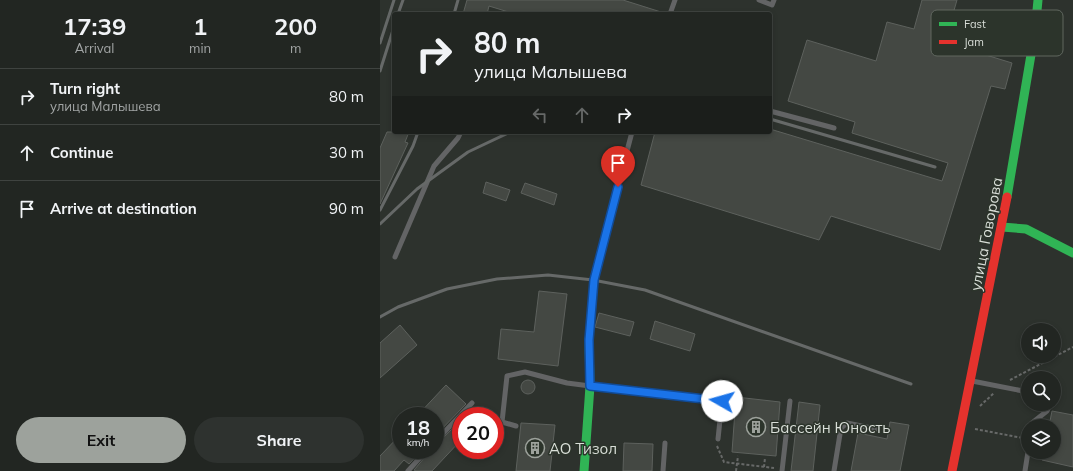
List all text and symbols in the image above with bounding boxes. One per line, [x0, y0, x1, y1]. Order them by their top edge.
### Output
legend [931, 10, 1063, 56]
text: 17:39 [63, 11, 126, 41]
text: 1 [193, 11, 207, 41]
text: 200 [274, 11, 317, 41]
text: Fast [964, 17, 986, 31]
text: 80 m [474, 25, 540, 60]
icon: right [408, 28, 460, 80]
text: Jam [964, 35, 984, 49]
text: Arrival [75, 40, 114, 56]
text: min [189, 40, 211, 56]
text: m [290, 40, 301, 56]
text: улица Малышева [474, 60, 627, 83]
text: Turn right [50, 79, 120, 98]
icon: right [16, 86, 38, 108]
text: 80 m [329, 87, 364, 106]
text: улица Малышева [50, 98, 161, 114]
icon: left [529, 104, 551, 126]
icon: ahead [571, 104, 593, 126]
icon: right [613, 104, 635, 126]
icon: ahead [16, 142, 38, 164]
text: Continue [50, 143, 113, 162]
text: 30 m [329, 143, 364, 162]
pin [601, 146, 635, 187]
icon: arrive [607, 152, 629, 174]
street label: улица Говорова [966, 176, 1006, 292]
icon: arrive [16, 198, 38, 220]
text: Arrive at destination [50, 199, 197, 218]
text: 90 m [329, 199, 364, 218]
map controls [1021, 323, 1061, 459]
button: sound [1021, 323, 1061, 363]
button: search [1021, 371, 1061, 411]
position arrow [701, 380, 743, 422]
speed limit sign: 20 [452, 407, 504, 459]
text: 18 [406, 415, 430, 440]
building icon: Бассейн Юность [745, 416, 767, 438]
button: Exit [16, 417, 186, 463]
button: Share [194, 417, 364, 463]
place label: Бассейн Юность [770, 418, 891, 437]
button: layers [1021, 419, 1061, 459]
text: km/h [407, 436, 429, 449]
building icon: АО Тизол [524, 437, 546, 459]
place label: АО Тизол [549, 439, 617, 458]

